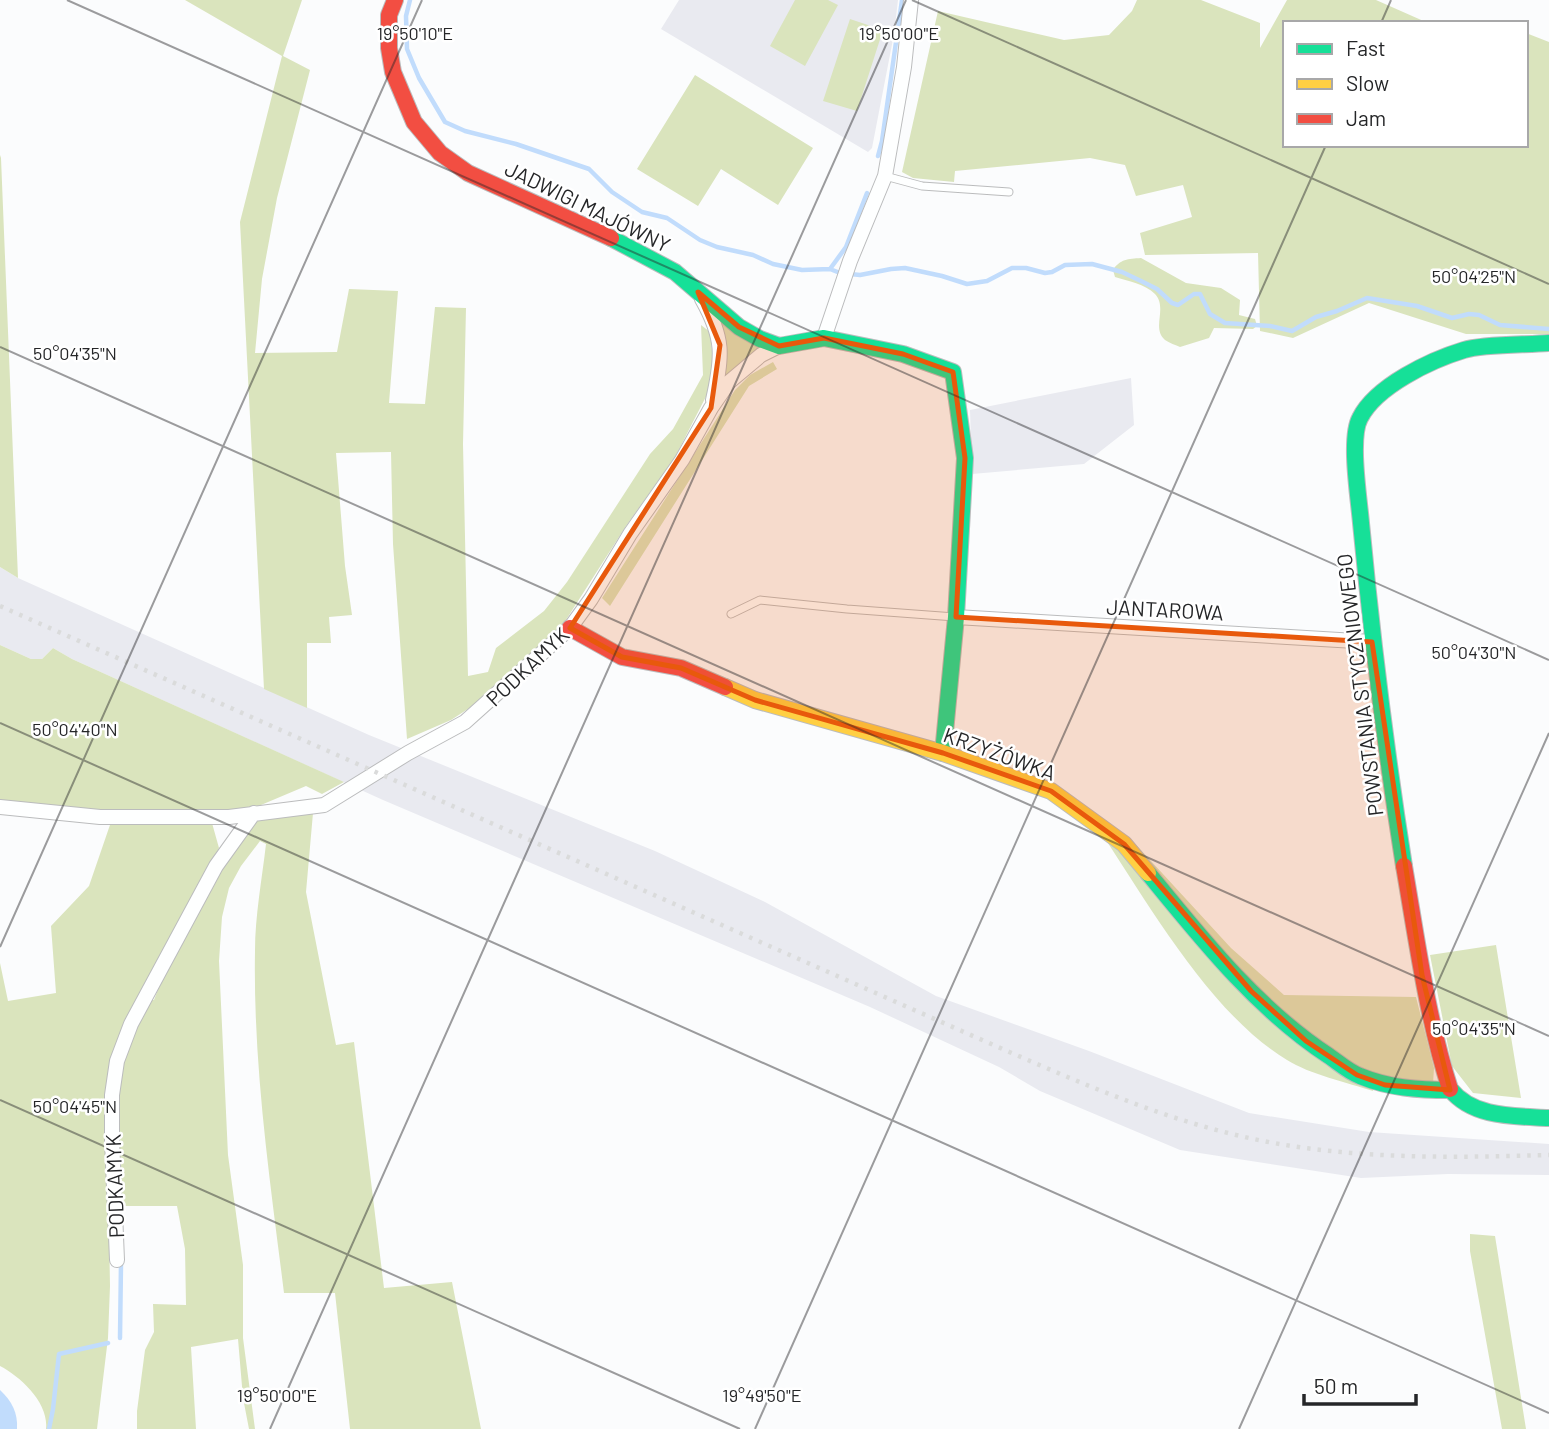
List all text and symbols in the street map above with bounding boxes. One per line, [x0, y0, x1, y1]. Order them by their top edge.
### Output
legend [1283, 21, 1528, 147]
text: 19°50'10"E [377, 22, 453, 44]
text: 19°50'00"E [859, 22, 939, 44]
text: Fast [1346, 35, 1386, 60]
text: Slow [1346, 70, 1389, 95]
text: Jam [1346, 105, 1386, 130]
street label: JADWIGI MAJÓWNY [501, 155, 675, 257]
text: 50°04'25"N [1432, 265, 1516, 287]
text: 50°04'35"N [33, 342, 117, 364]
street label: POWSTANIA STYCZNIOWEGO [1330, 552, 1388, 818]
street label: JANTAROWA [1106, 593, 1225, 625]
street label: PODKAMYK [480, 621, 574, 711]
text: 50°04'30"N [1432, 641, 1516, 663]
text: 50°04'40"N [32, 718, 118, 740]
street label: KRZYŻÓWKA [940, 721, 1060, 785]
text: 50°04'35"N [1432, 1017, 1516, 1039]
text: 50°04'45"N [33, 1095, 117, 1117]
street label: PODKAMYK [100, 1133, 128, 1239]
scale bar [1304, 1362, 1416, 1406]
text: 50 m [1314, 1373, 1358, 1398]
text: 19°50'00"E [237, 1384, 317, 1406]
text: 19°49'50"E [722, 1384, 802, 1406]

